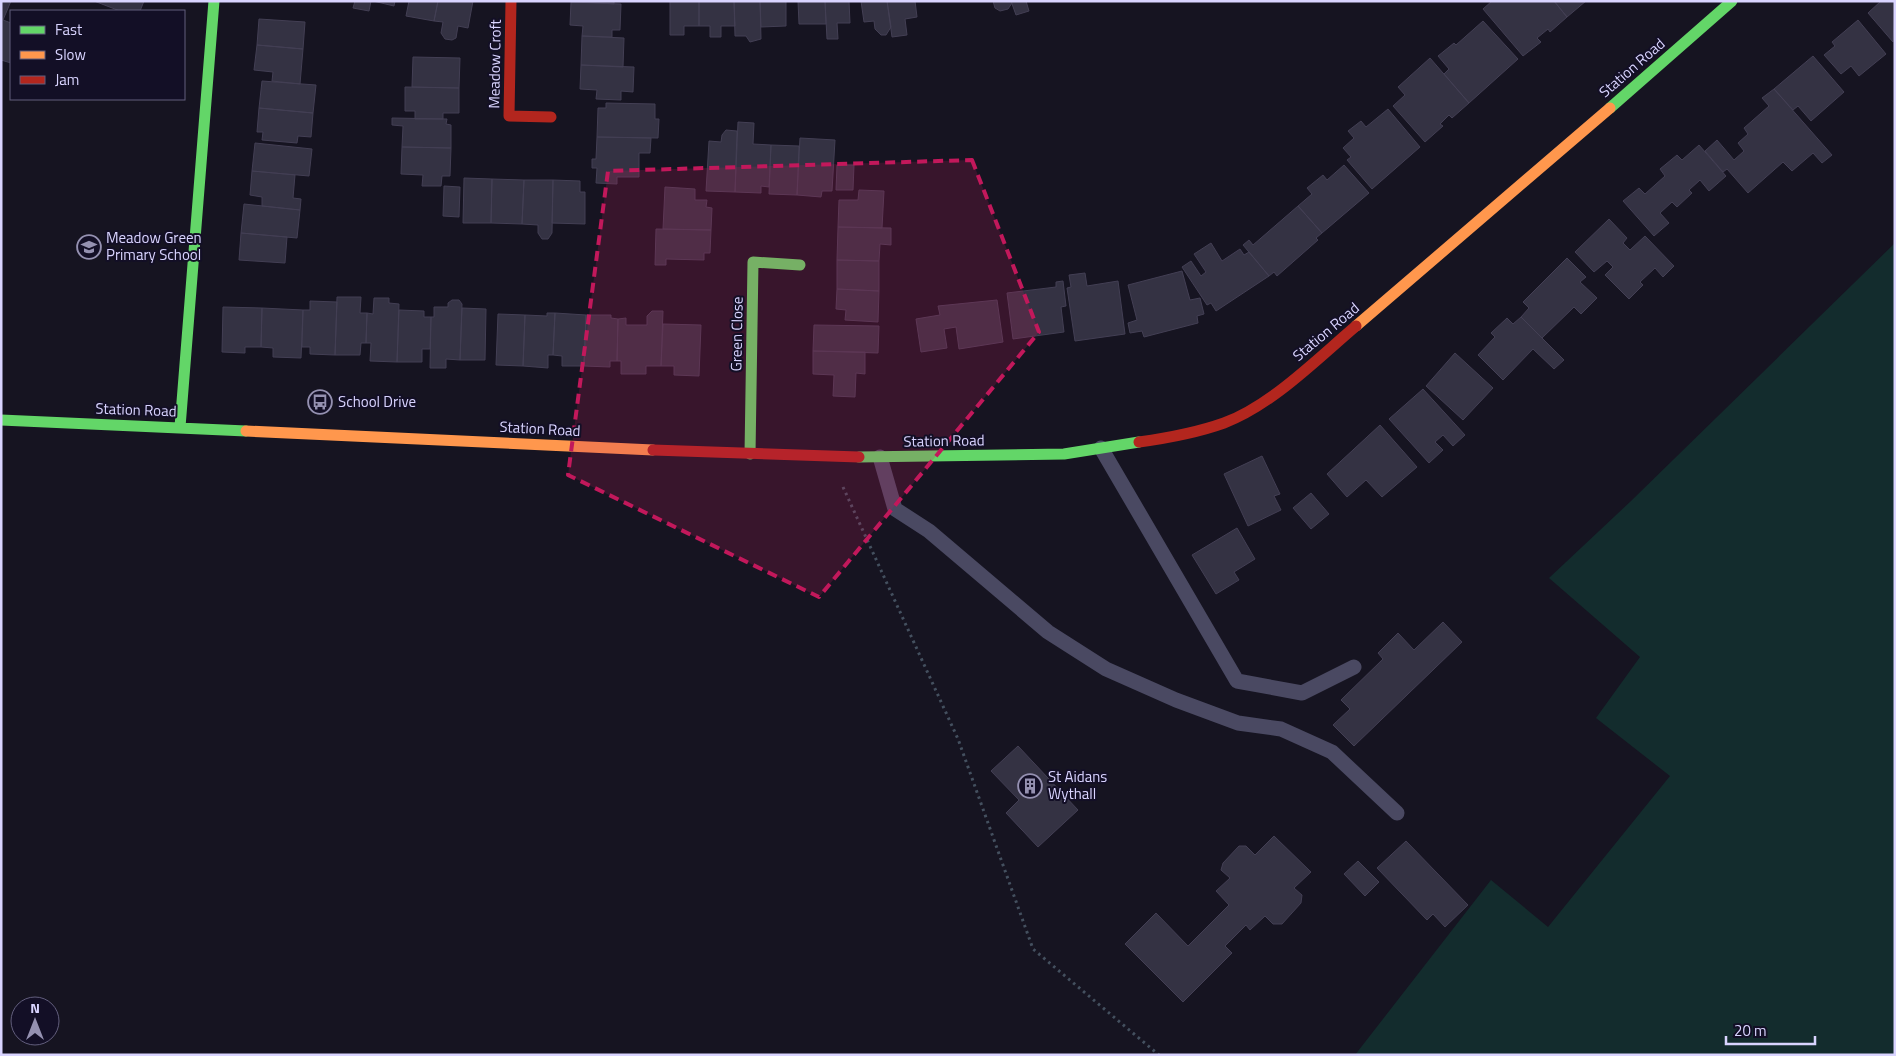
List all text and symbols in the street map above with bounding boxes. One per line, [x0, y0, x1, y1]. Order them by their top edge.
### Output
legend [10, 10, 185, 100]
text: Fast [55, 18, 83, 41]
street label: Meadow Croft [482, 18, 507, 109]
street label: Station Road [1594, 32, 1670, 103]
text: Slow [55, 43, 86, 66]
text: Jam [55, 68, 79, 91]
place label: Meadow Green Primary School [106, 226, 202, 266]
school or university icon: Meadow Green Primary School [76, 234, 102, 260]
street label: Green Close [724, 296, 749, 372]
street label: Station Road [1287, 297, 1364, 366]
bus stop icon: School Drive [307, 389, 333, 415]
place label: School Drive [338, 390, 416, 413]
street label: Station Road [95, 397, 177, 422]
street label: Station Road [499, 415, 581, 442]
street label: Station Road [903, 428, 985, 453]
place label: St Aidans Wythall [1048, 765, 1107, 805]
building icon: St Aidans Wythall [1017, 773, 1043, 799]
north arrow [10, 996, 60, 1046]
text: N [30, 997, 40, 1018]
scale bar [1726, 1014, 1815, 1046]
text: 20 m [1734, 1019, 1767, 1042]

